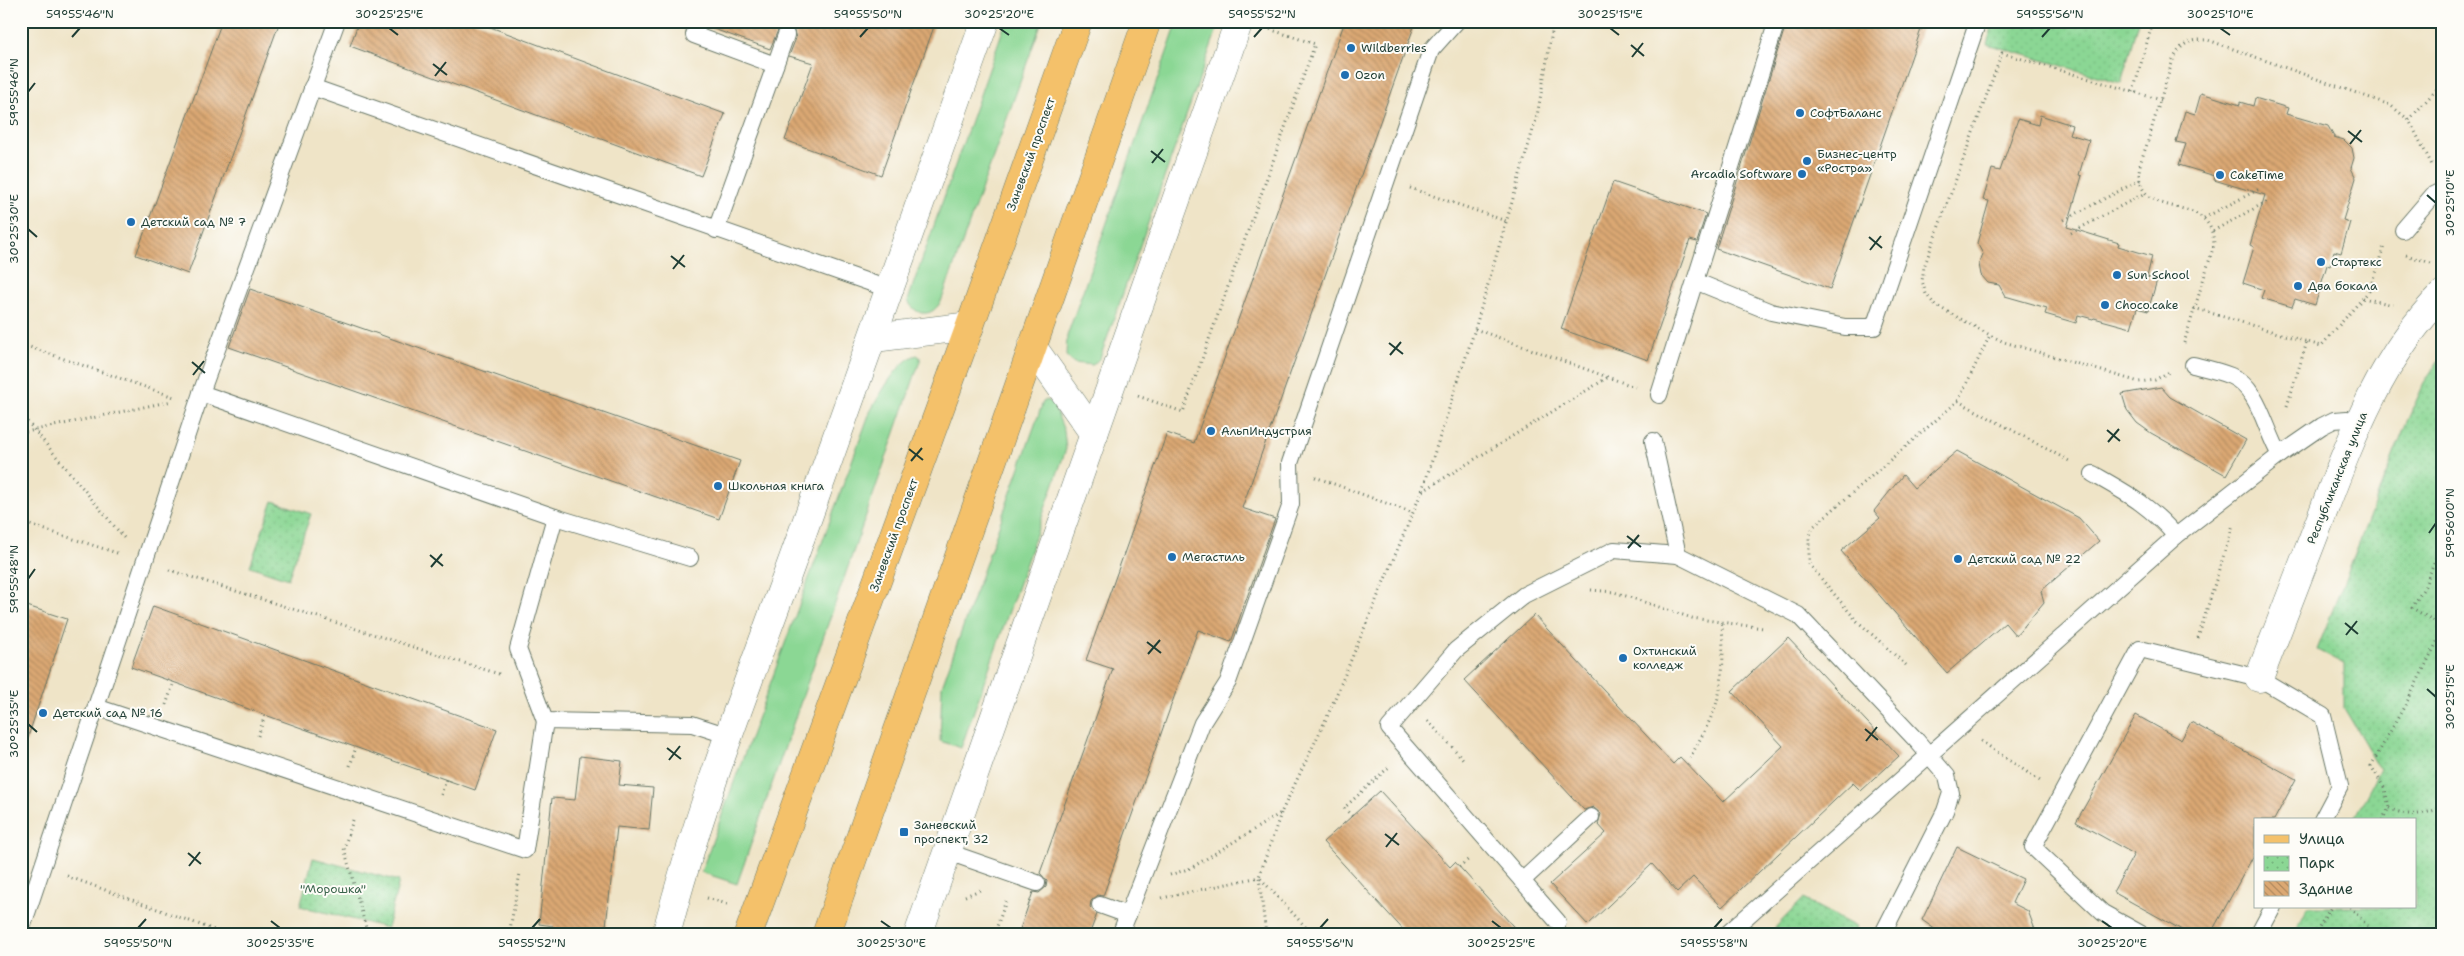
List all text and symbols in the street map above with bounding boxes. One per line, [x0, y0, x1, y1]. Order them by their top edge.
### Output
text: 59°55'46"N [46, 6, 114, 22]
text: 30°25'25"E [355, 6, 423, 22]
text: 59°55'50"N [834, 6, 902, 22]
text: 30°25'20"E [964, 6, 1034, 22]
text: 59°55'52"N [1228, 6, 1296, 22]
text: 30°25'15"E [1577, 6, 1643, 22]
text: 59°55'56"N [2016, 6, 2084, 22]
text: 30°25'10"E [2187, 6, 2253, 22]
place label: Wildberries [1361, 40, 1427, 56]
marker: Wildberries [1345, 42, 1357, 54]
text: 59°55'46"N [6, 58, 22, 126]
place label: Ozon [1355, 67, 1385, 83]
marker: Ozon [1339, 69, 1351, 81]
street label: Заневский проспект [1003, 94, 1059, 213]
place label: СофтБаланс [1810, 105, 1882, 121]
marker: СофтБаланс [1794, 107, 1806, 119]
place label: Бизнес-центр «Ростра» [1817, 146, 1897, 176]
marker: Бизнес-центр «Ростра» [1801, 155, 1813, 167]
place label: Arcadia Software [1691, 166, 1792, 182]
place label: CakeTime [2230, 167, 2284, 183]
marker: Arcadia Software [1796, 168, 1808, 180]
marker: CakeTime [2214, 169, 2226, 181]
text: 30°25'10"E [2442, 170, 2458, 236]
text: 30°25'30"E [6, 194, 22, 264]
place label: Детский сад № 7 [141, 214, 246, 230]
marker: Детский сад № 7 [125, 216, 137, 228]
place label: Стартекс [2331, 254, 2382, 270]
marker: Стартекс [2315, 256, 2327, 268]
place label: Sun School [2127, 267, 2190, 283]
marker: Sun School [2111, 269, 2123, 281]
place label: Два бокала [2308, 278, 2378, 294]
marker: Два бокала [2292, 280, 2304, 292]
place label: Choco.cake [2115, 297, 2179, 313]
marker: Choco.cake [2099, 299, 2111, 311]
street label: Республиканская улица [2303, 409, 2371, 547]
place label: АльпИндустрия [1221, 423, 1312, 439]
marker: АльпИндустрия [1205, 425, 1217, 437]
street label: Заневский проспект [866, 475, 922, 594]
place label: Школьная книга [728, 478, 824, 494]
marker: Школьная книга [712, 480, 724, 492]
text: 59°56'00"N [2442, 488, 2458, 558]
text: 59°55'48"N [6, 545, 22, 613]
place label: Мегастиль [1182, 549, 1245, 565]
marker: Мегастиль [1166, 551, 1178, 563]
place label: Детский сад № 22 [1968, 551, 2081, 567]
marker: Детский сад № 22 [1952, 553, 1964, 565]
place label: Охтинский колледж [1633, 643, 1697, 673]
marker: Охтинский колледж [1617, 652, 1629, 664]
text: 30°25'15"E [2442, 664, 2458, 730]
text: 30°25'35"E [6, 690, 22, 758]
place label: Детский сад № 16 [53, 705, 163, 721]
marker: Детский сад № 16 [37, 707, 49, 719]
place label: Заневский проспект, 32 [914, 817, 989, 847]
legend [2254, 818, 2416, 908]
marker: Заневский проспект, 32 [898, 826, 910, 838]
text: Улица [2299, 829, 2345, 849]
text: Парк [2299, 853, 2335, 873]
text: Здание [2299, 879, 2353, 899]
park label: "Морошка" [300, 881, 366, 897]
text: 59°55'50"N [104, 935, 172, 951]
text: 30°25'35"E [246, 935, 314, 951]
text: 59°55'52"N [498, 935, 566, 951]
text: 30°25'30"E [856, 935, 926, 951]
text: 59°55'56"N [1286, 935, 1354, 951]
text: 30°25'25"E [1467, 935, 1535, 951]
text: 59°55'58"N [1680, 935, 1748, 951]
text: 30°25'20"E [2077, 935, 2147, 951]

